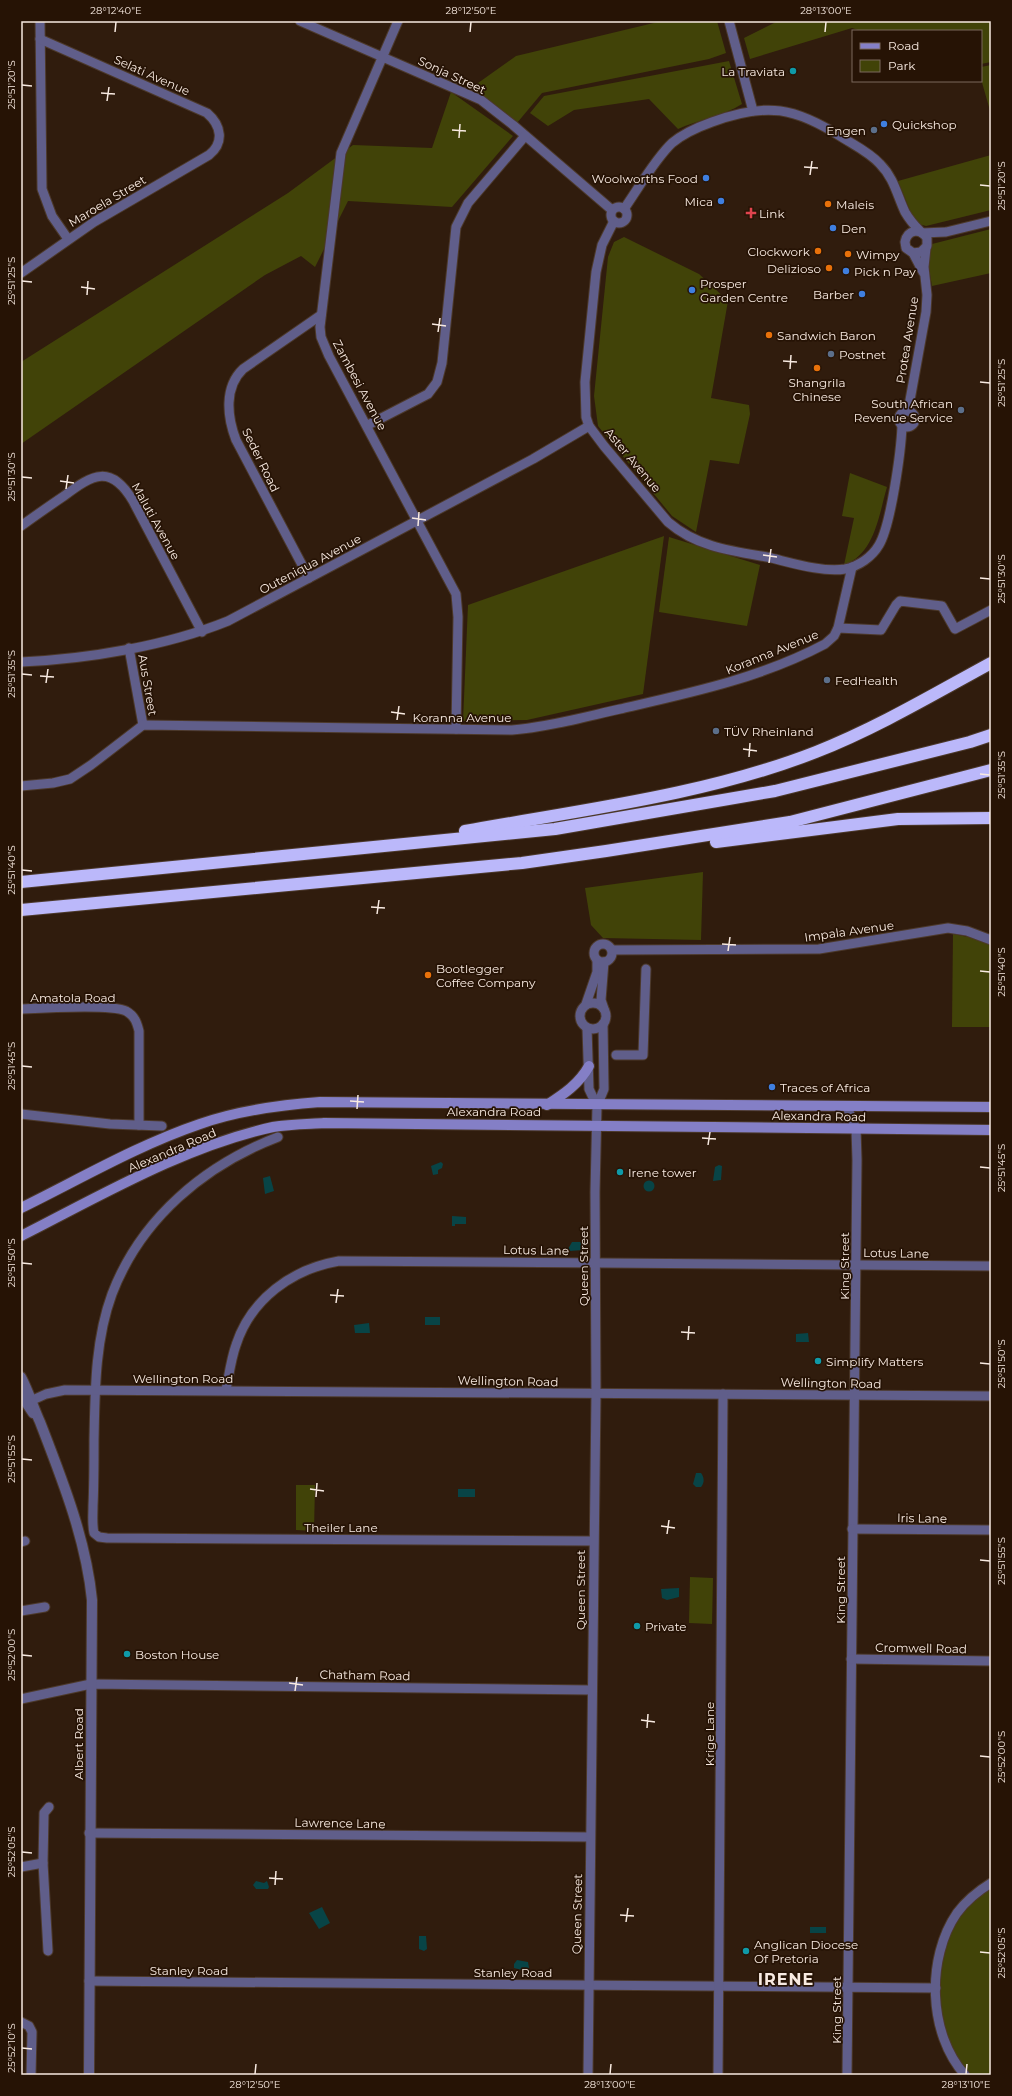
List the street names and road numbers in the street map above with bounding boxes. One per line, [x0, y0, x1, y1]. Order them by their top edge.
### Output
street label: Selati Avenue [112, 52, 192, 98]
street label: Sonja Street [416, 53, 488, 97]
street label: Maroela Street [66, 172, 149, 230]
street label: Protea Avenue [893, 295, 921, 385]
street label: Zambesi Avenue [330, 337, 390, 433]
street label: Aster Avenue [602, 425, 664, 495]
street label: Seder Road [239, 426, 283, 494]
street label: Maluti Avenue [129, 480, 183, 562]
street label: Outeniqua Avenue [257, 531, 363, 597]
street label: Koranna Avenue [723, 627, 821, 677]
street label: Aus Street [135, 653, 161, 717]
street label: Koranna Avenue [413, 710, 511, 725]
street label: Impala Avenue [803, 917, 895, 945]
street label: Amatola Road [30, 990, 116, 1005]
street label: Alexandra Road [447, 1104, 541, 1119]
street label: Alexandra Road [772, 1108, 866, 1124]
street label: Alexandra Road [126, 1125, 218, 1175]
street label: Queen Street [576, 1226, 591, 1306]
street label: King Street [837, 1232, 852, 1300]
street label: Lotus Lane [503, 1242, 569, 1258]
street label: Lotus Lane [863, 1245, 929, 1261]
street label: Wellington Road [133, 1371, 233, 1386]
street label: Wellington Road [458, 1373, 558, 1389]
street label: Wellington Road [781, 1375, 881, 1391]
street label: Iris Lane [897, 1510, 947, 1526]
street label: Theiler Lane [304, 1520, 378, 1535]
street label: Queen Street [573, 1550, 588, 1630]
street label: King Street [833, 1556, 848, 1624]
street label: Cromwell Road [875, 1640, 967, 1656]
street label: Chatham Road [319, 1667, 411, 1683]
street label: Krige Lane [702, 1702, 717, 1766]
street label: Albert Road [71, 1708, 86, 1780]
street label: Lawrence Lane [294, 1815, 386, 1831]
street label: Queen Street [569, 1874, 585, 1954]
street label: Stanley Road [150, 1963, 228, 1978]
street label: Stanley Road [474, 1965, 552, 1980]
street label: King Street [829, 1976, 844, 2044]

